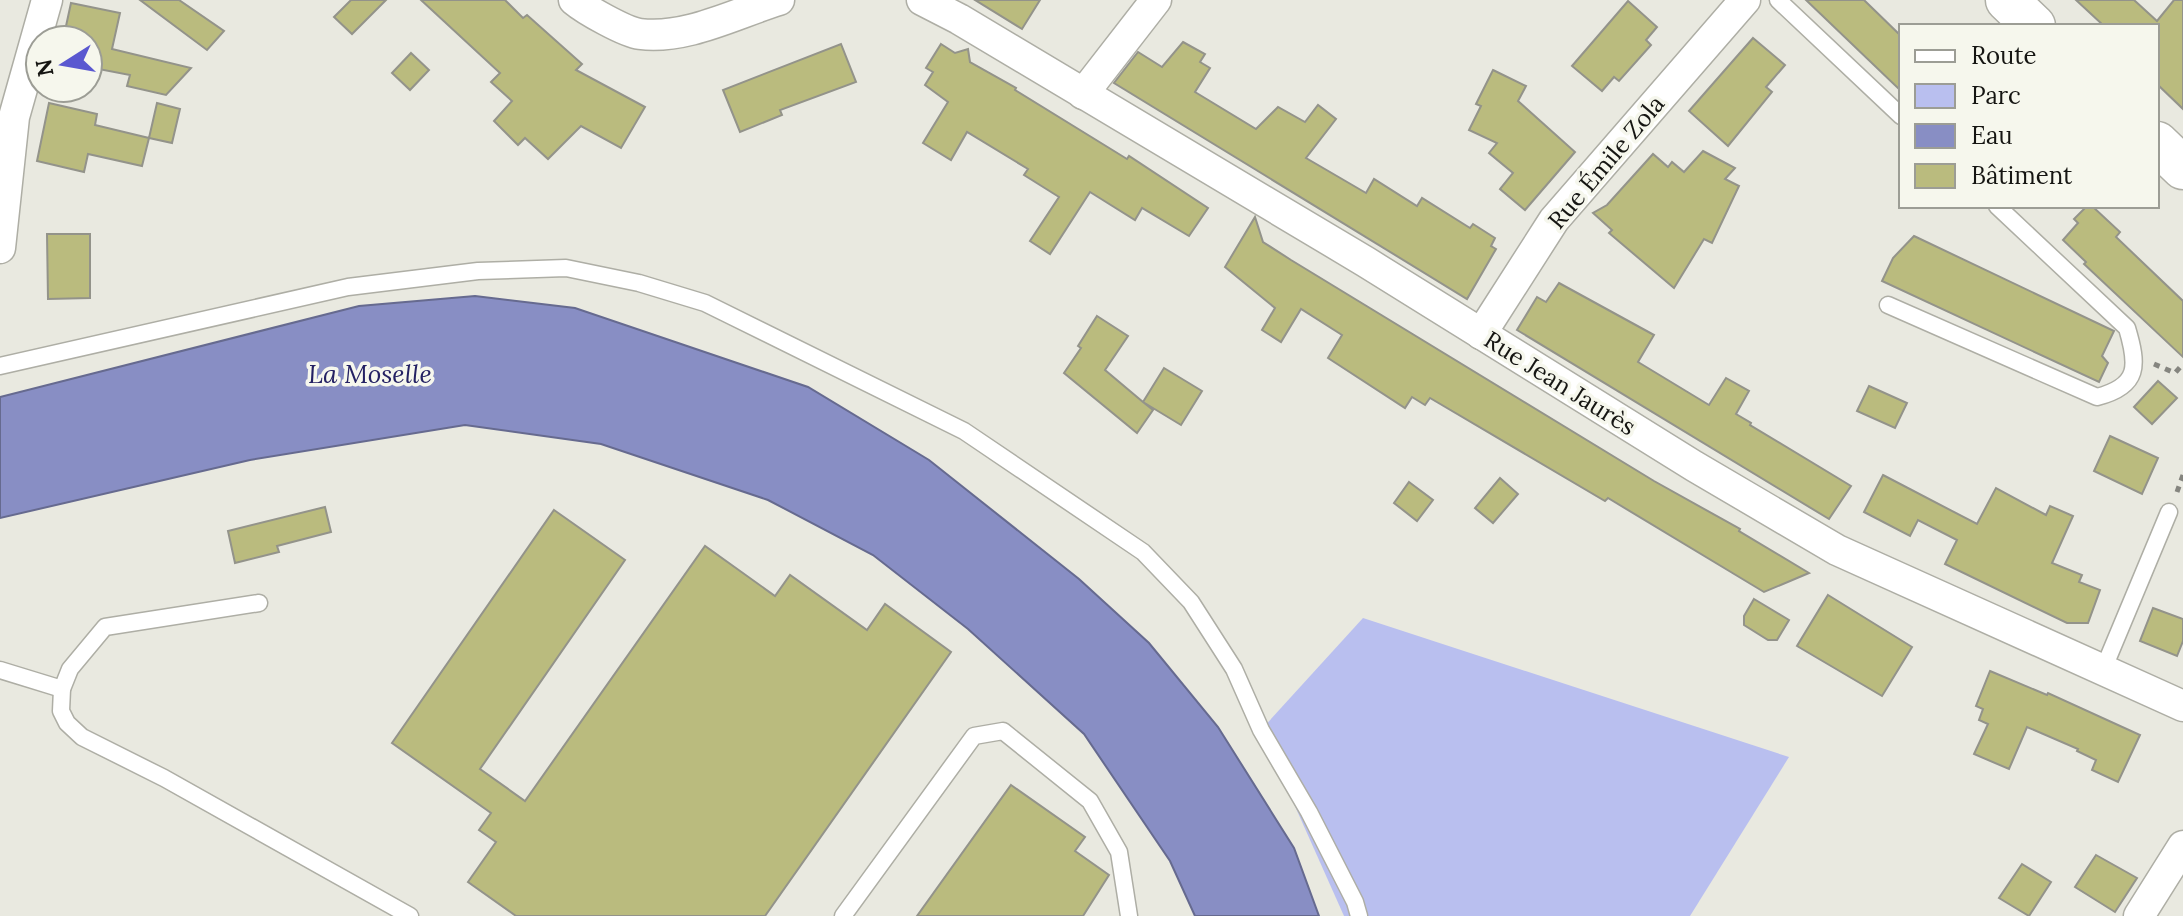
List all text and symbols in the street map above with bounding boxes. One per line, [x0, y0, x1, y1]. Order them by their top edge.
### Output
north arrow [24, 24, 104, 104]
legend [1899, 24, 2159, 208]
text: Route [1971, 40, 2037, 71]
text: N [29, 57, 60, 79]
text: Parc [1971, 80, 2021, 111]
street label: Rue Émile Zola [1541, 89, 1671, 235]
text: Eau [1971, 120, 2013, 151]
text: Bâtiment [1971, 160, 2073, 191]
street label: Rue Jean Jaurès [1478, 324, 1642, 442]
water label: La Moselle [308, 357, 432, 390]

